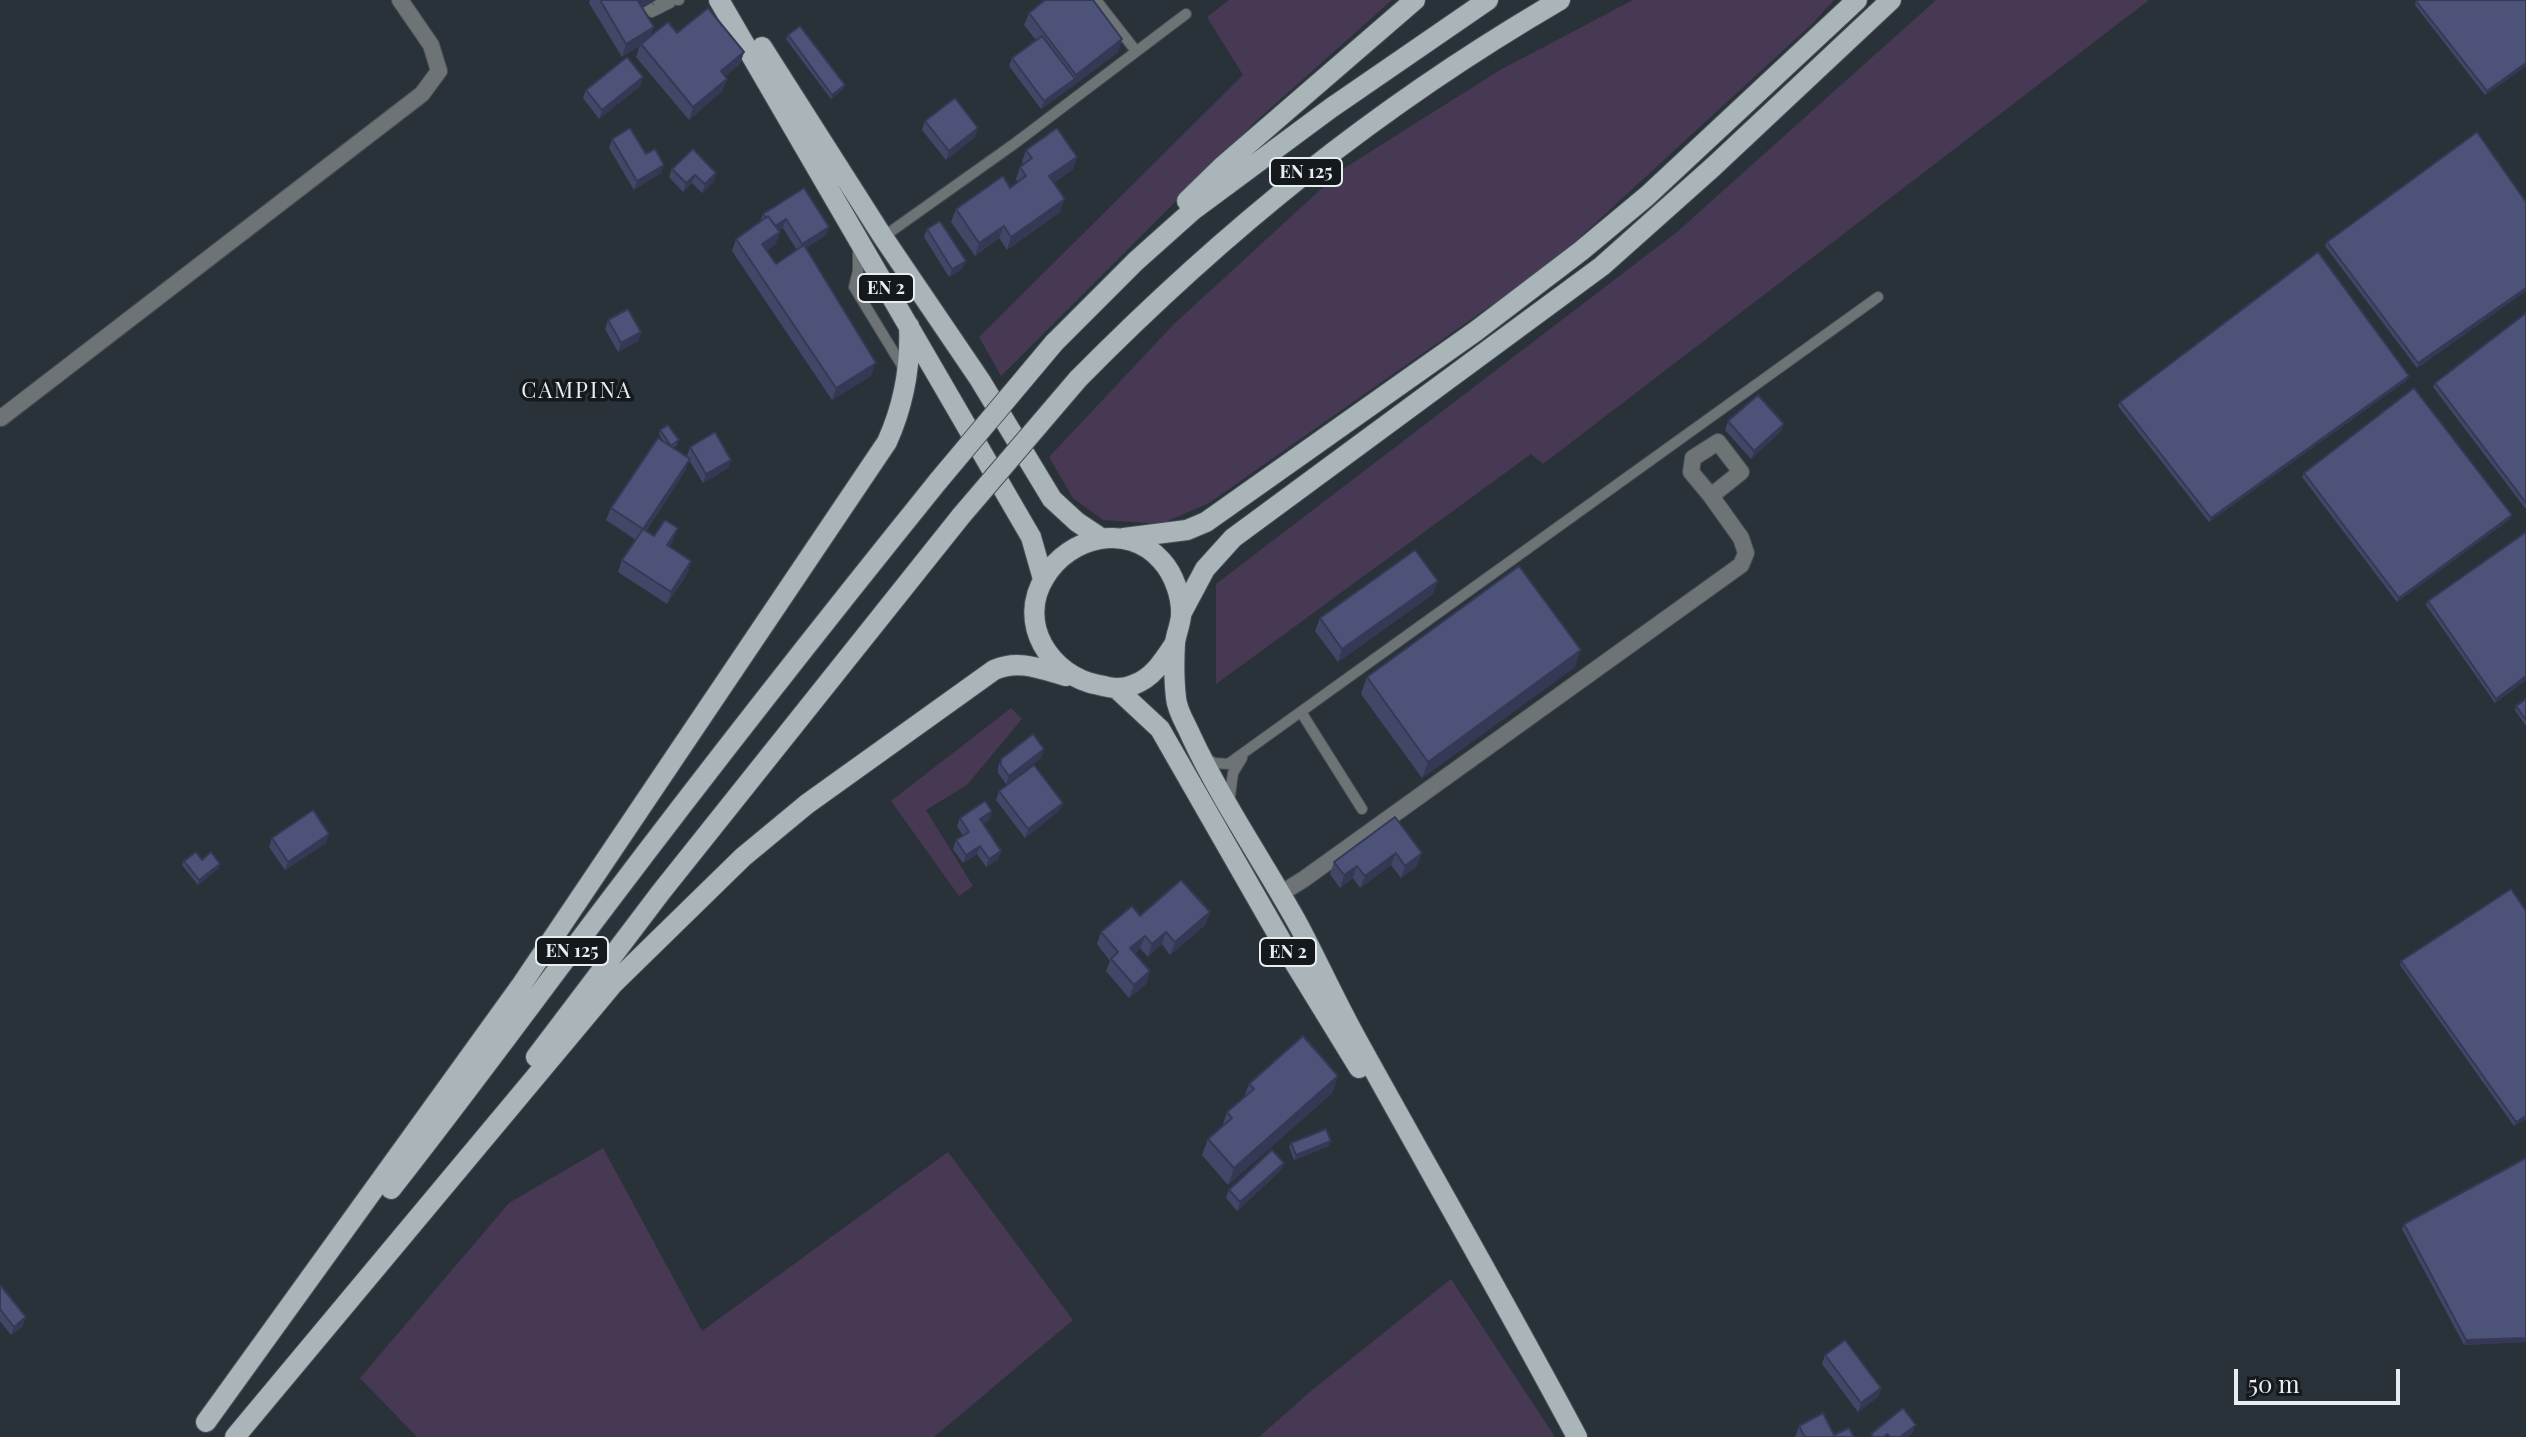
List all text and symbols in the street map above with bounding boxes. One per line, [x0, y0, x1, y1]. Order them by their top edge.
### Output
road number: EN 125 [1270, 158, 1342, 186]
road number: EN 2 [858, 274, 914, 302]
district label: CAMPINA [521, 378, 633, 404]
road number: EN 125 [536, 937, 608, 965]
road number: EN 2 [1260, 938, 1316, 966]
scale bar [2238, 1353, 2404, 1403]
text: 50 m [2248, 1367, 2300, 1399]

